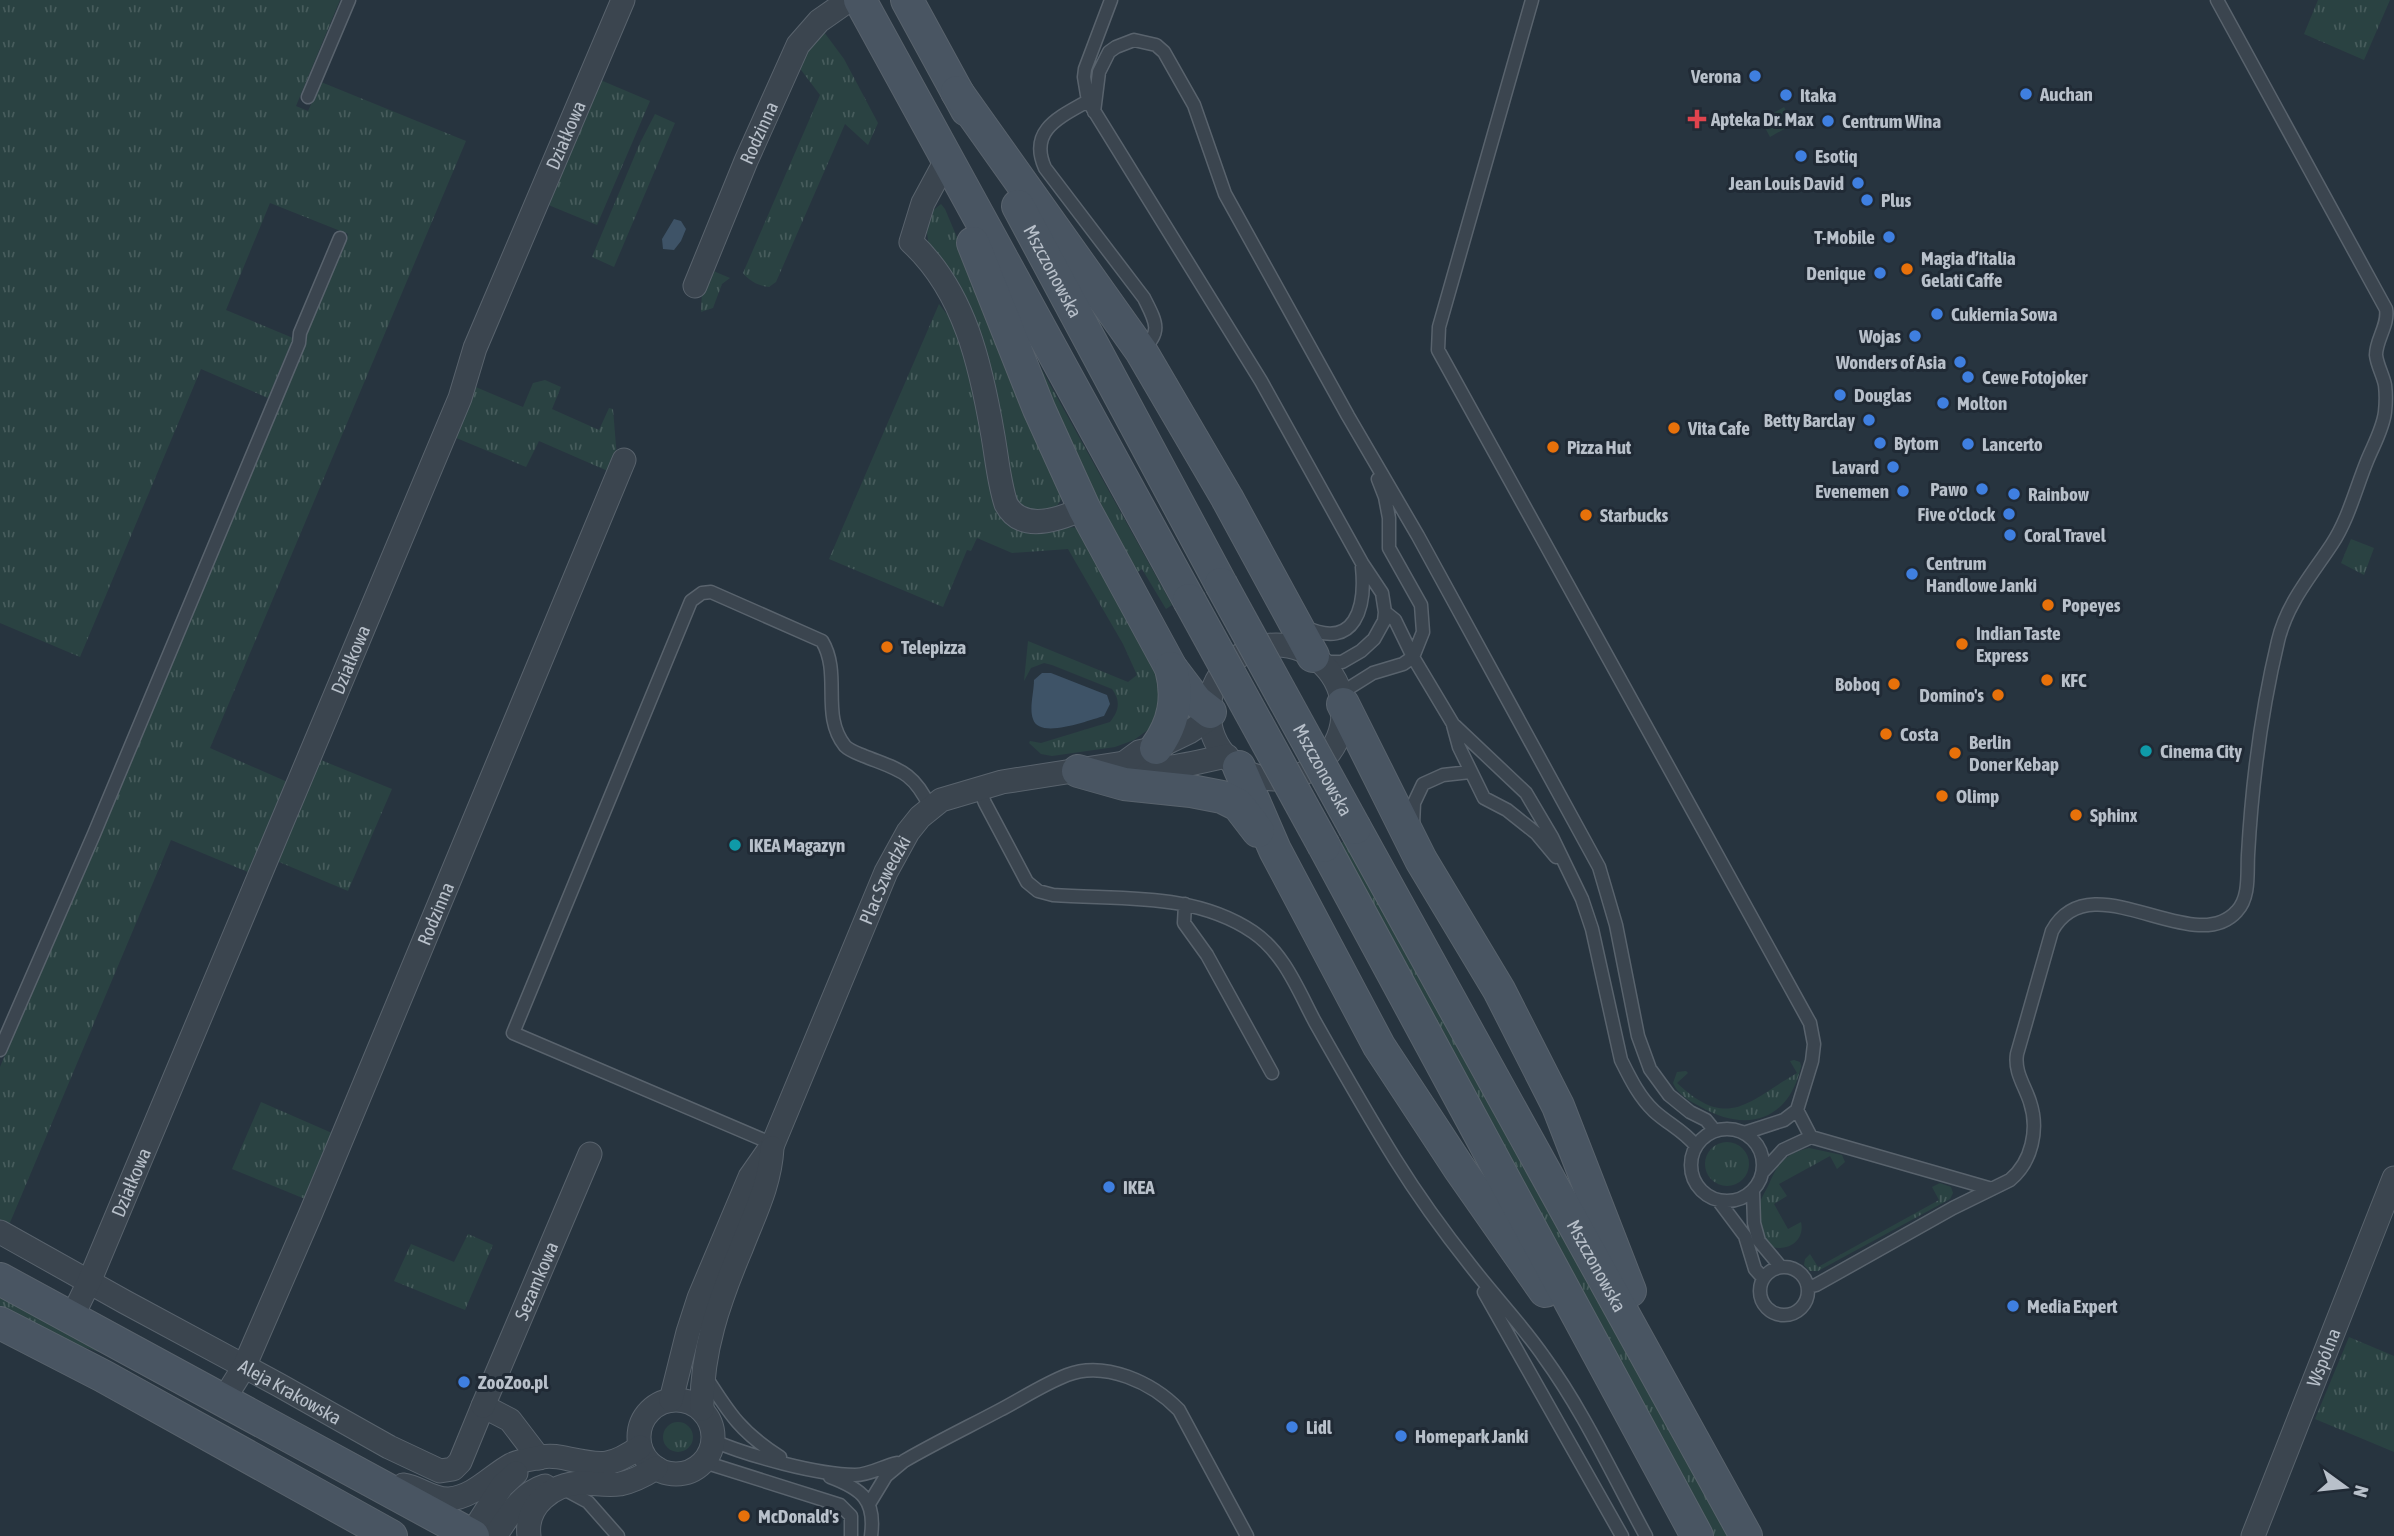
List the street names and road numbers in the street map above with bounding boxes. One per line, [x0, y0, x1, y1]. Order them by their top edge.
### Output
street label: Działkowa [541, 98, 590, 173]
street label: Rodzinna [735, 98, 782, 167]
street label: Mszczonowska [1019, 221, 1087, 321]
street label: Działkowa [326, 622, 374, 697]
street label: Mszczonowska [1289, 720, 1357, 820]
street label: Plac Szwedzki [855, 832, 915, 928]
street label: Rodzinna [413, 879, 458, 948]
street label: Działkowa [107, 1145, 155, 1220]
street label: Mszczonowska [1562, 1216, 1631, 1316]
street label: Sezamkowa [510, 1238, 562, 1323]
street label: Wspólna [2302, 1325, 2345, 1390]
street label: Aleja Krakowska [235, 1354, 345, 1429]

